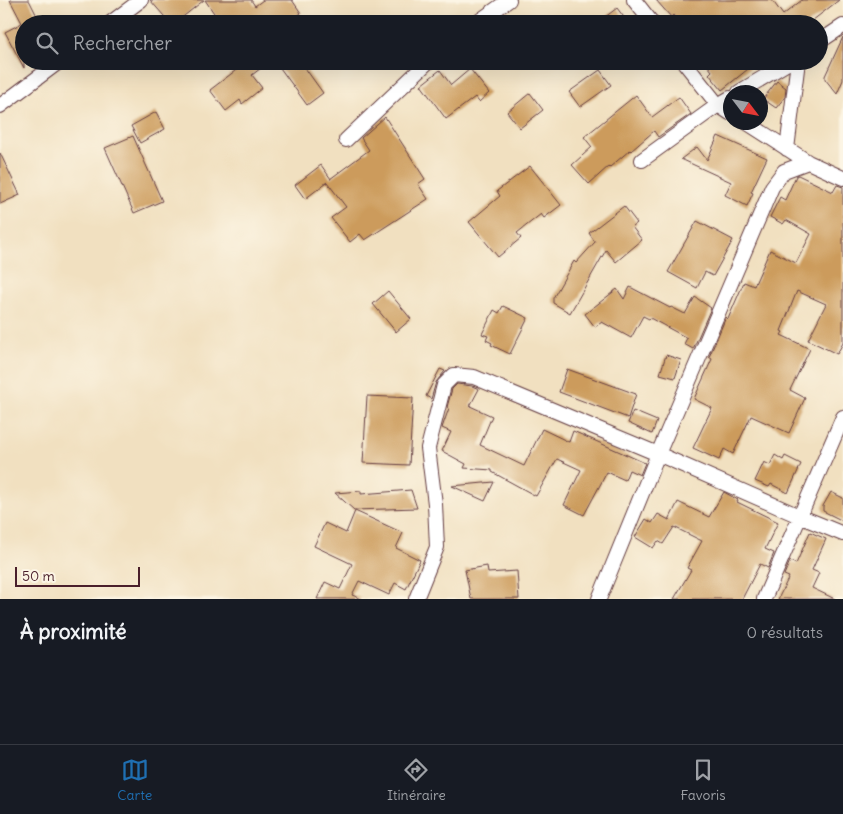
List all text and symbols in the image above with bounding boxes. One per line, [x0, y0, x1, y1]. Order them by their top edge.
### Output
search box [15, 15, 828, 70]
icon: search [33, 29, 61, 57]
text: Rechercher [73, 31, 172, 55]
north arrow [723, 85, 768, 130]
scale bar [15, 564, 140, 587]
text: 50 m [22, 567, 55, 585]
text: À proximité [20, 618, 127, 645]
text: 0 résultats [747, 622, 823, 642]
tab: Carte [117, 756, 152, 804]
tab: Itinéraire [387, 756, 446, 804]
tab: Favoris [680, 756, 726, 804]

